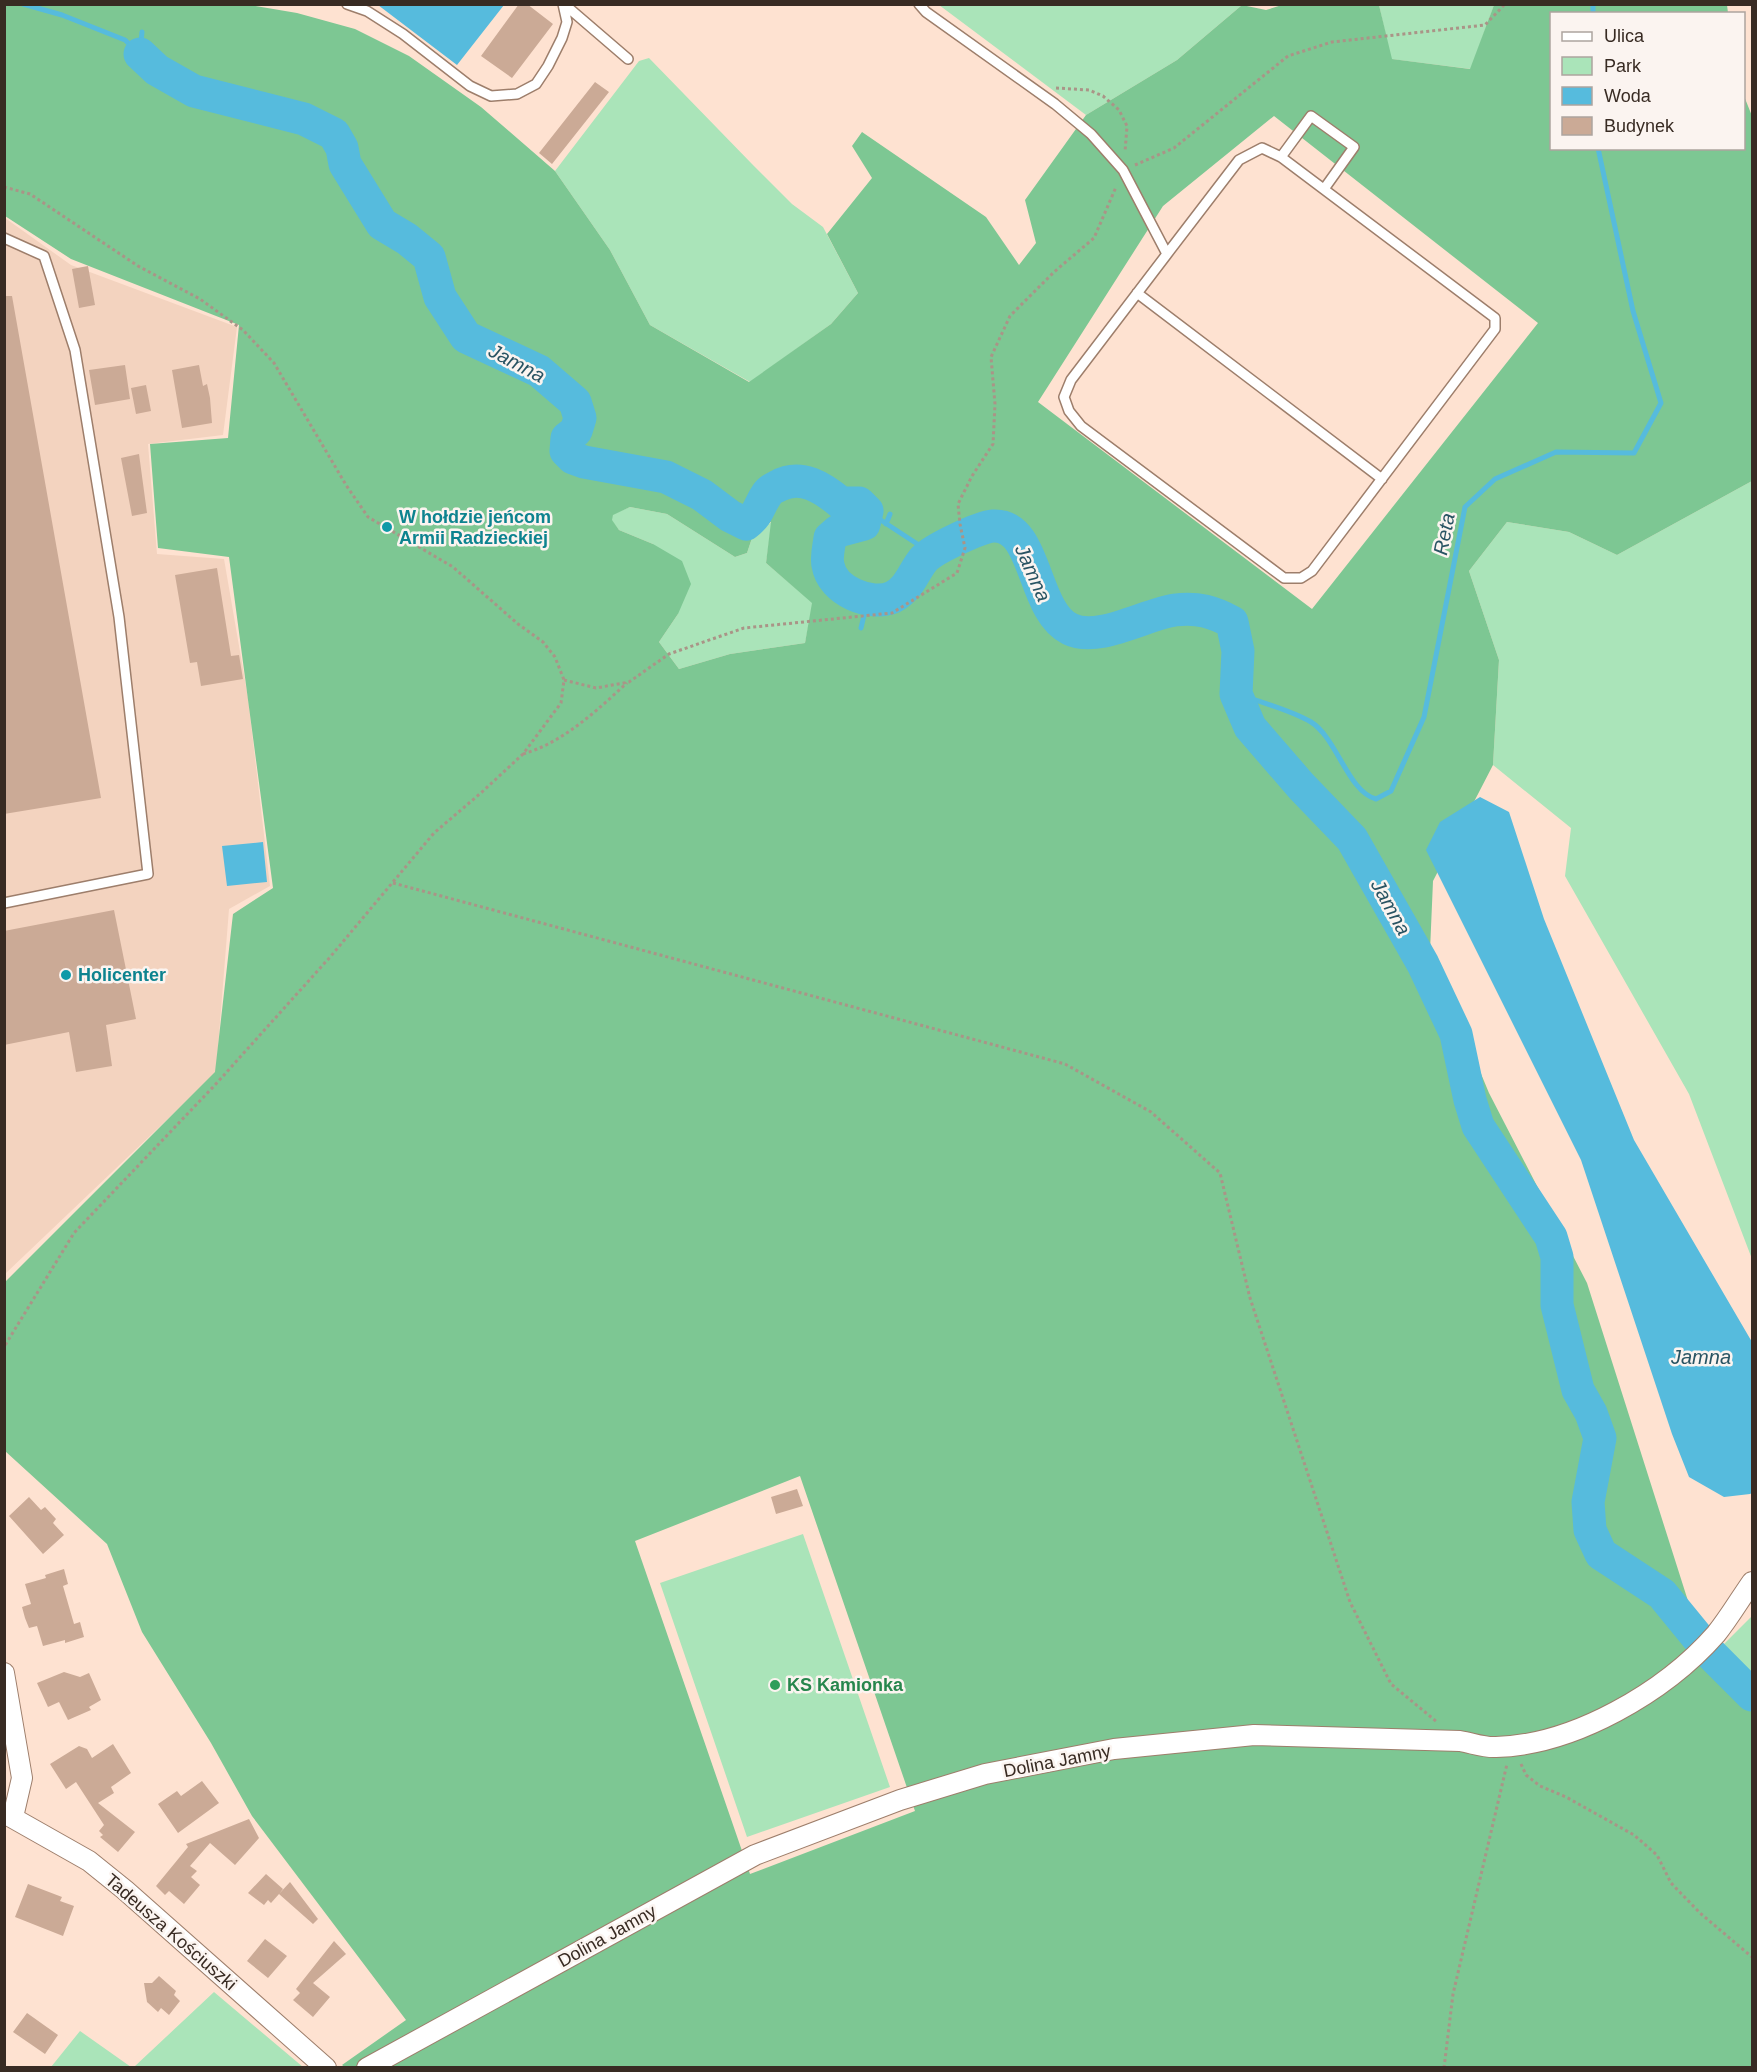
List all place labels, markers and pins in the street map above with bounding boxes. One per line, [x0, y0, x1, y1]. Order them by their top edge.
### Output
place label: W hołdzie jeńcom Armii Radzieckiej [399, 507, 551, 548]
marker: W hołdzie jeńcom Armii Radzieckiej [380, 520, 394, 534]
place label: Holicenter [78, 965, 166, 985]
marker: Holicenter [59, 968, 73, 982]
place label: KS Kamionka [787, 1675, 904, 1695]
marker: KS Kamionka [768, 1678, 782, 1692]

